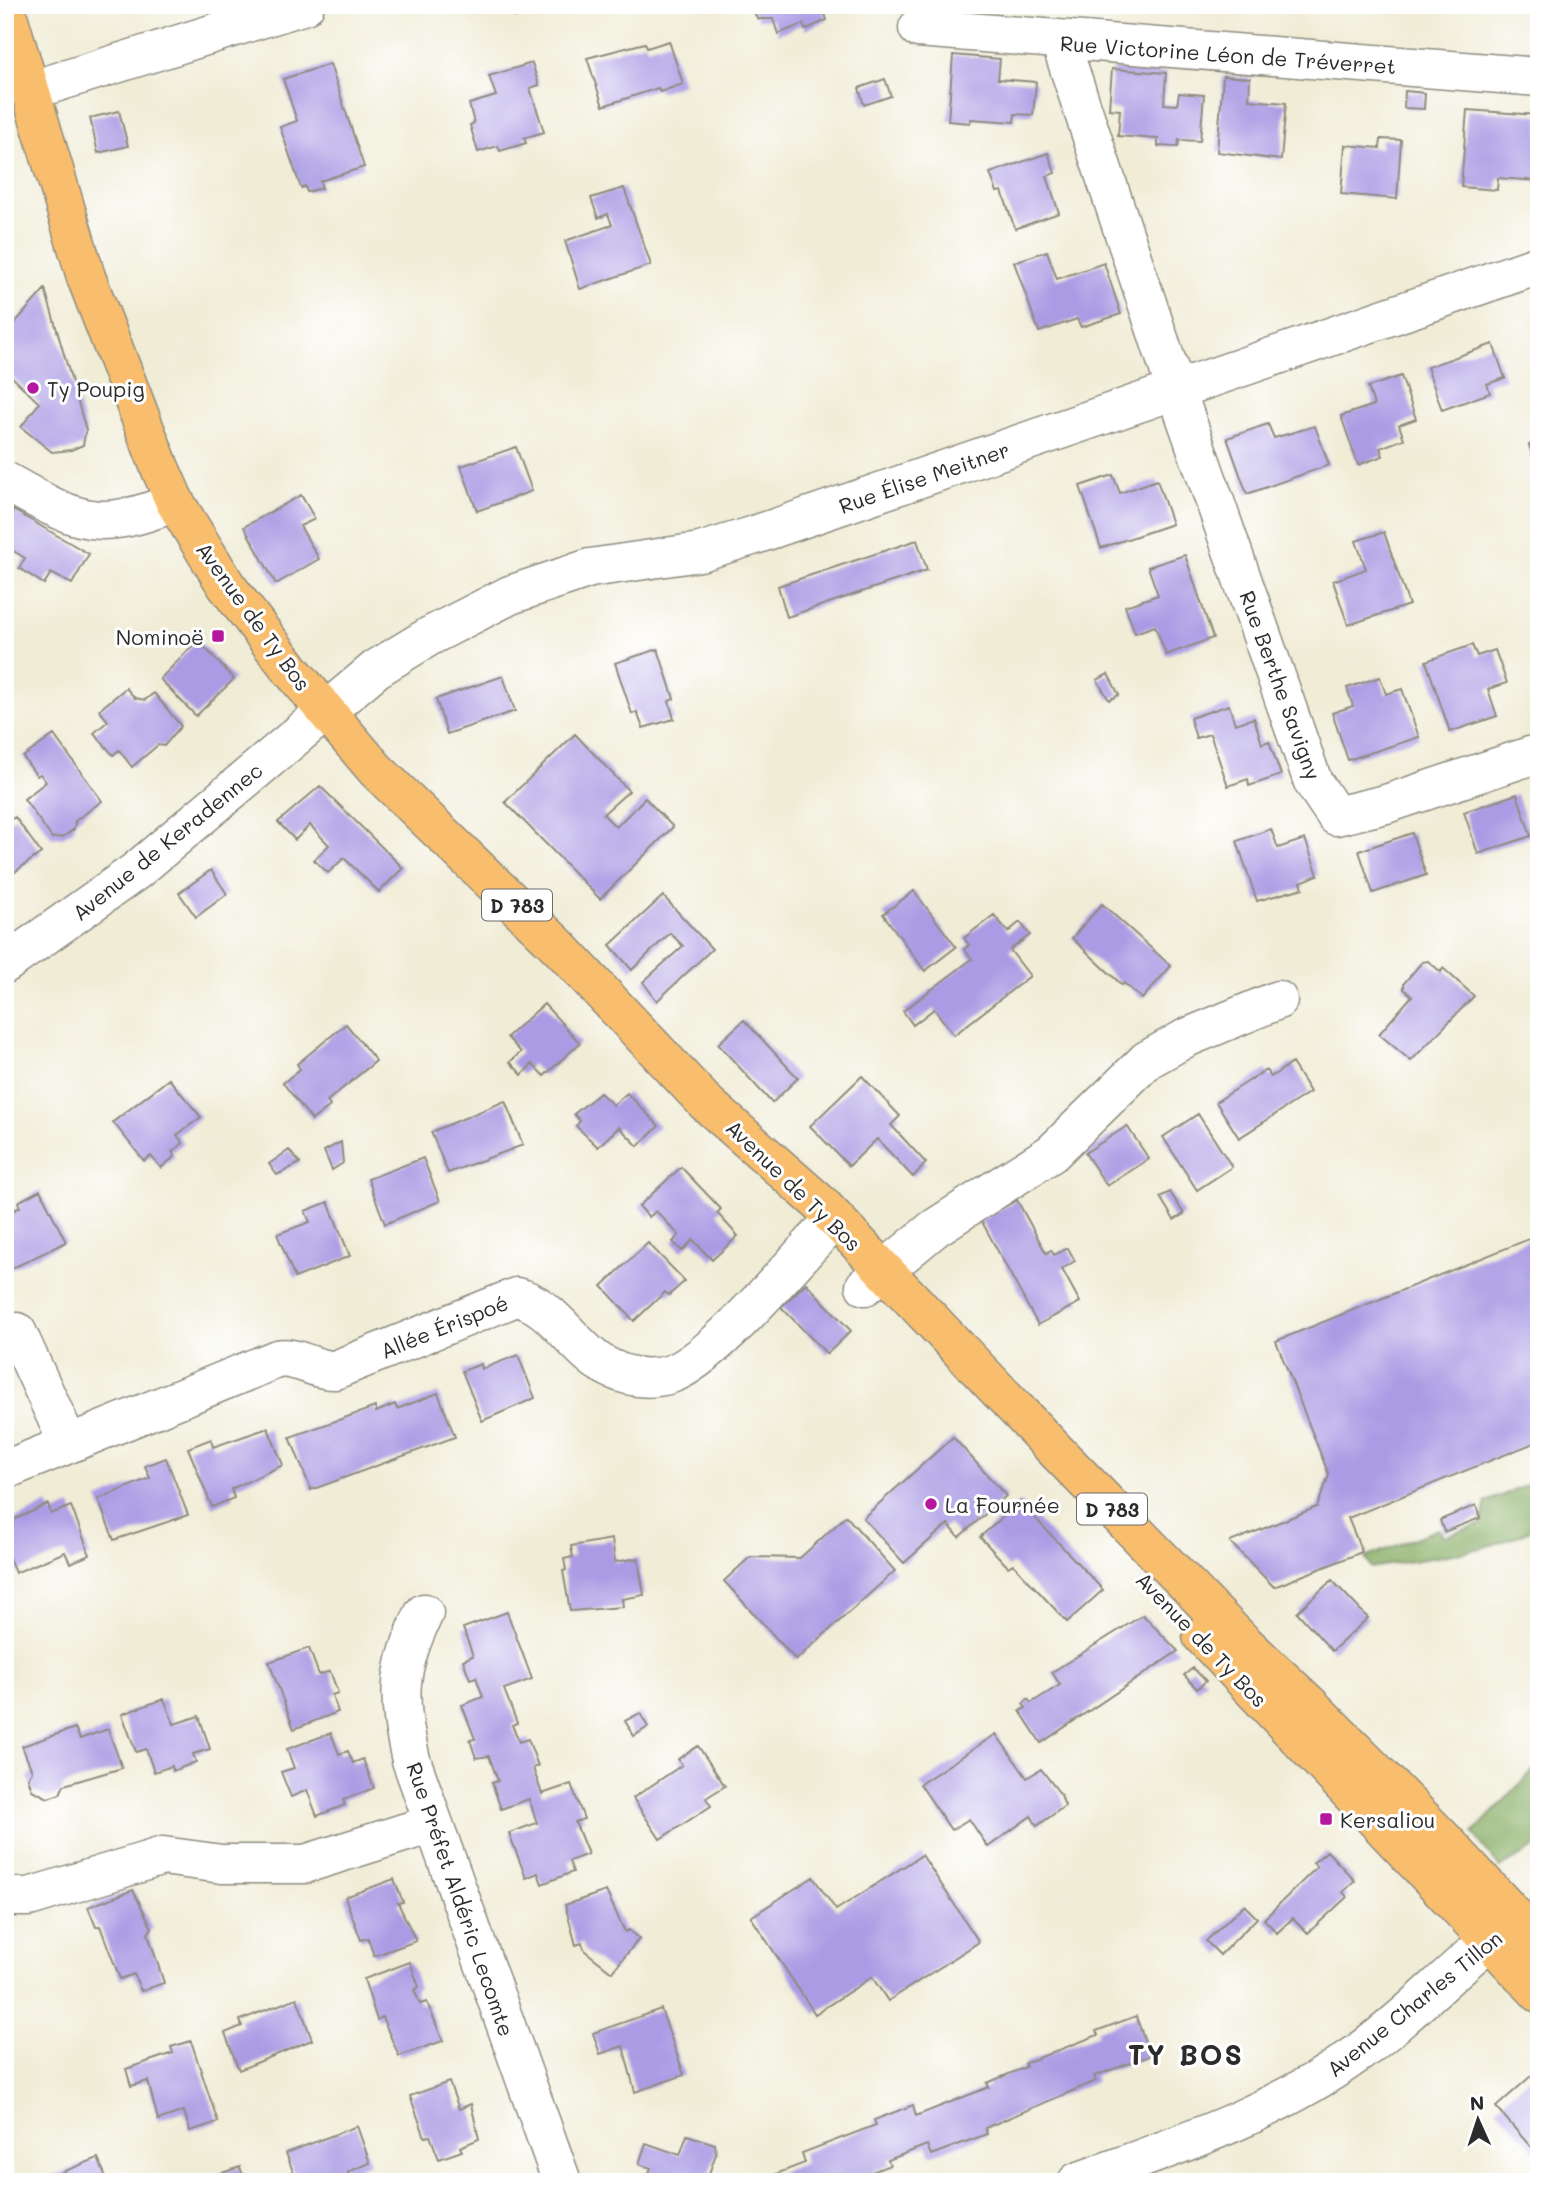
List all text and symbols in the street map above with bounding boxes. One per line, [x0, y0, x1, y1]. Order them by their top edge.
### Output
street label: Rue Victorine Léon de Tréverret [1059, 29, 1397, 79]
place label: Ty Poupig [47, 375, 145, 402]
marker: Ty Poupig [25, 380, 41, 396]
street label: Rue Élise Meitner [835, 435, 1013, 519]
street label: Avenue de Ty Bos [191, 536, 317, 696]
street label: Rue Berthe Savigny [1234, 587, 1328, 783]
place label: Nominoë [116, 623, 204, 650]
marker: Nominoë [210, 628, 226, 644]
street label: Avenue de Keradennec [67, 756, 267, 926]
road number: D 783 [482, 890, 552, 920]
street label: Avenue de Ty Bos [721, 1114, 867, 1256]
street label: Allée Érispoé [376, 1288, 512, 1364]
place label: La Fournée [945, 1491, 1060, 1518]
road number: D 783 [1077, 1494, 1147, 1525]
marker: La Fournée [923, 1496, 939, 1512]
street label: Avenue de Ty Bos [1131, 1566, 1273, 1712]
street label: Rue Préfet Aldéric Lecomte [401, 1758, 521, 2040]
place label: Kersaliou [1340, 1806, 1435, 1833]
marker: Kersaliou [1318, 1811, 1334, 1827]
street label: Avenue Charles Tillon [1321, 1924, 1507, 2082]
district label: TY BOS [1128, 2036, 1244, 2072]
north arrow [1442, 2086, 1512, 2156]
text: N [1469, 2090, 1485, 2115]

